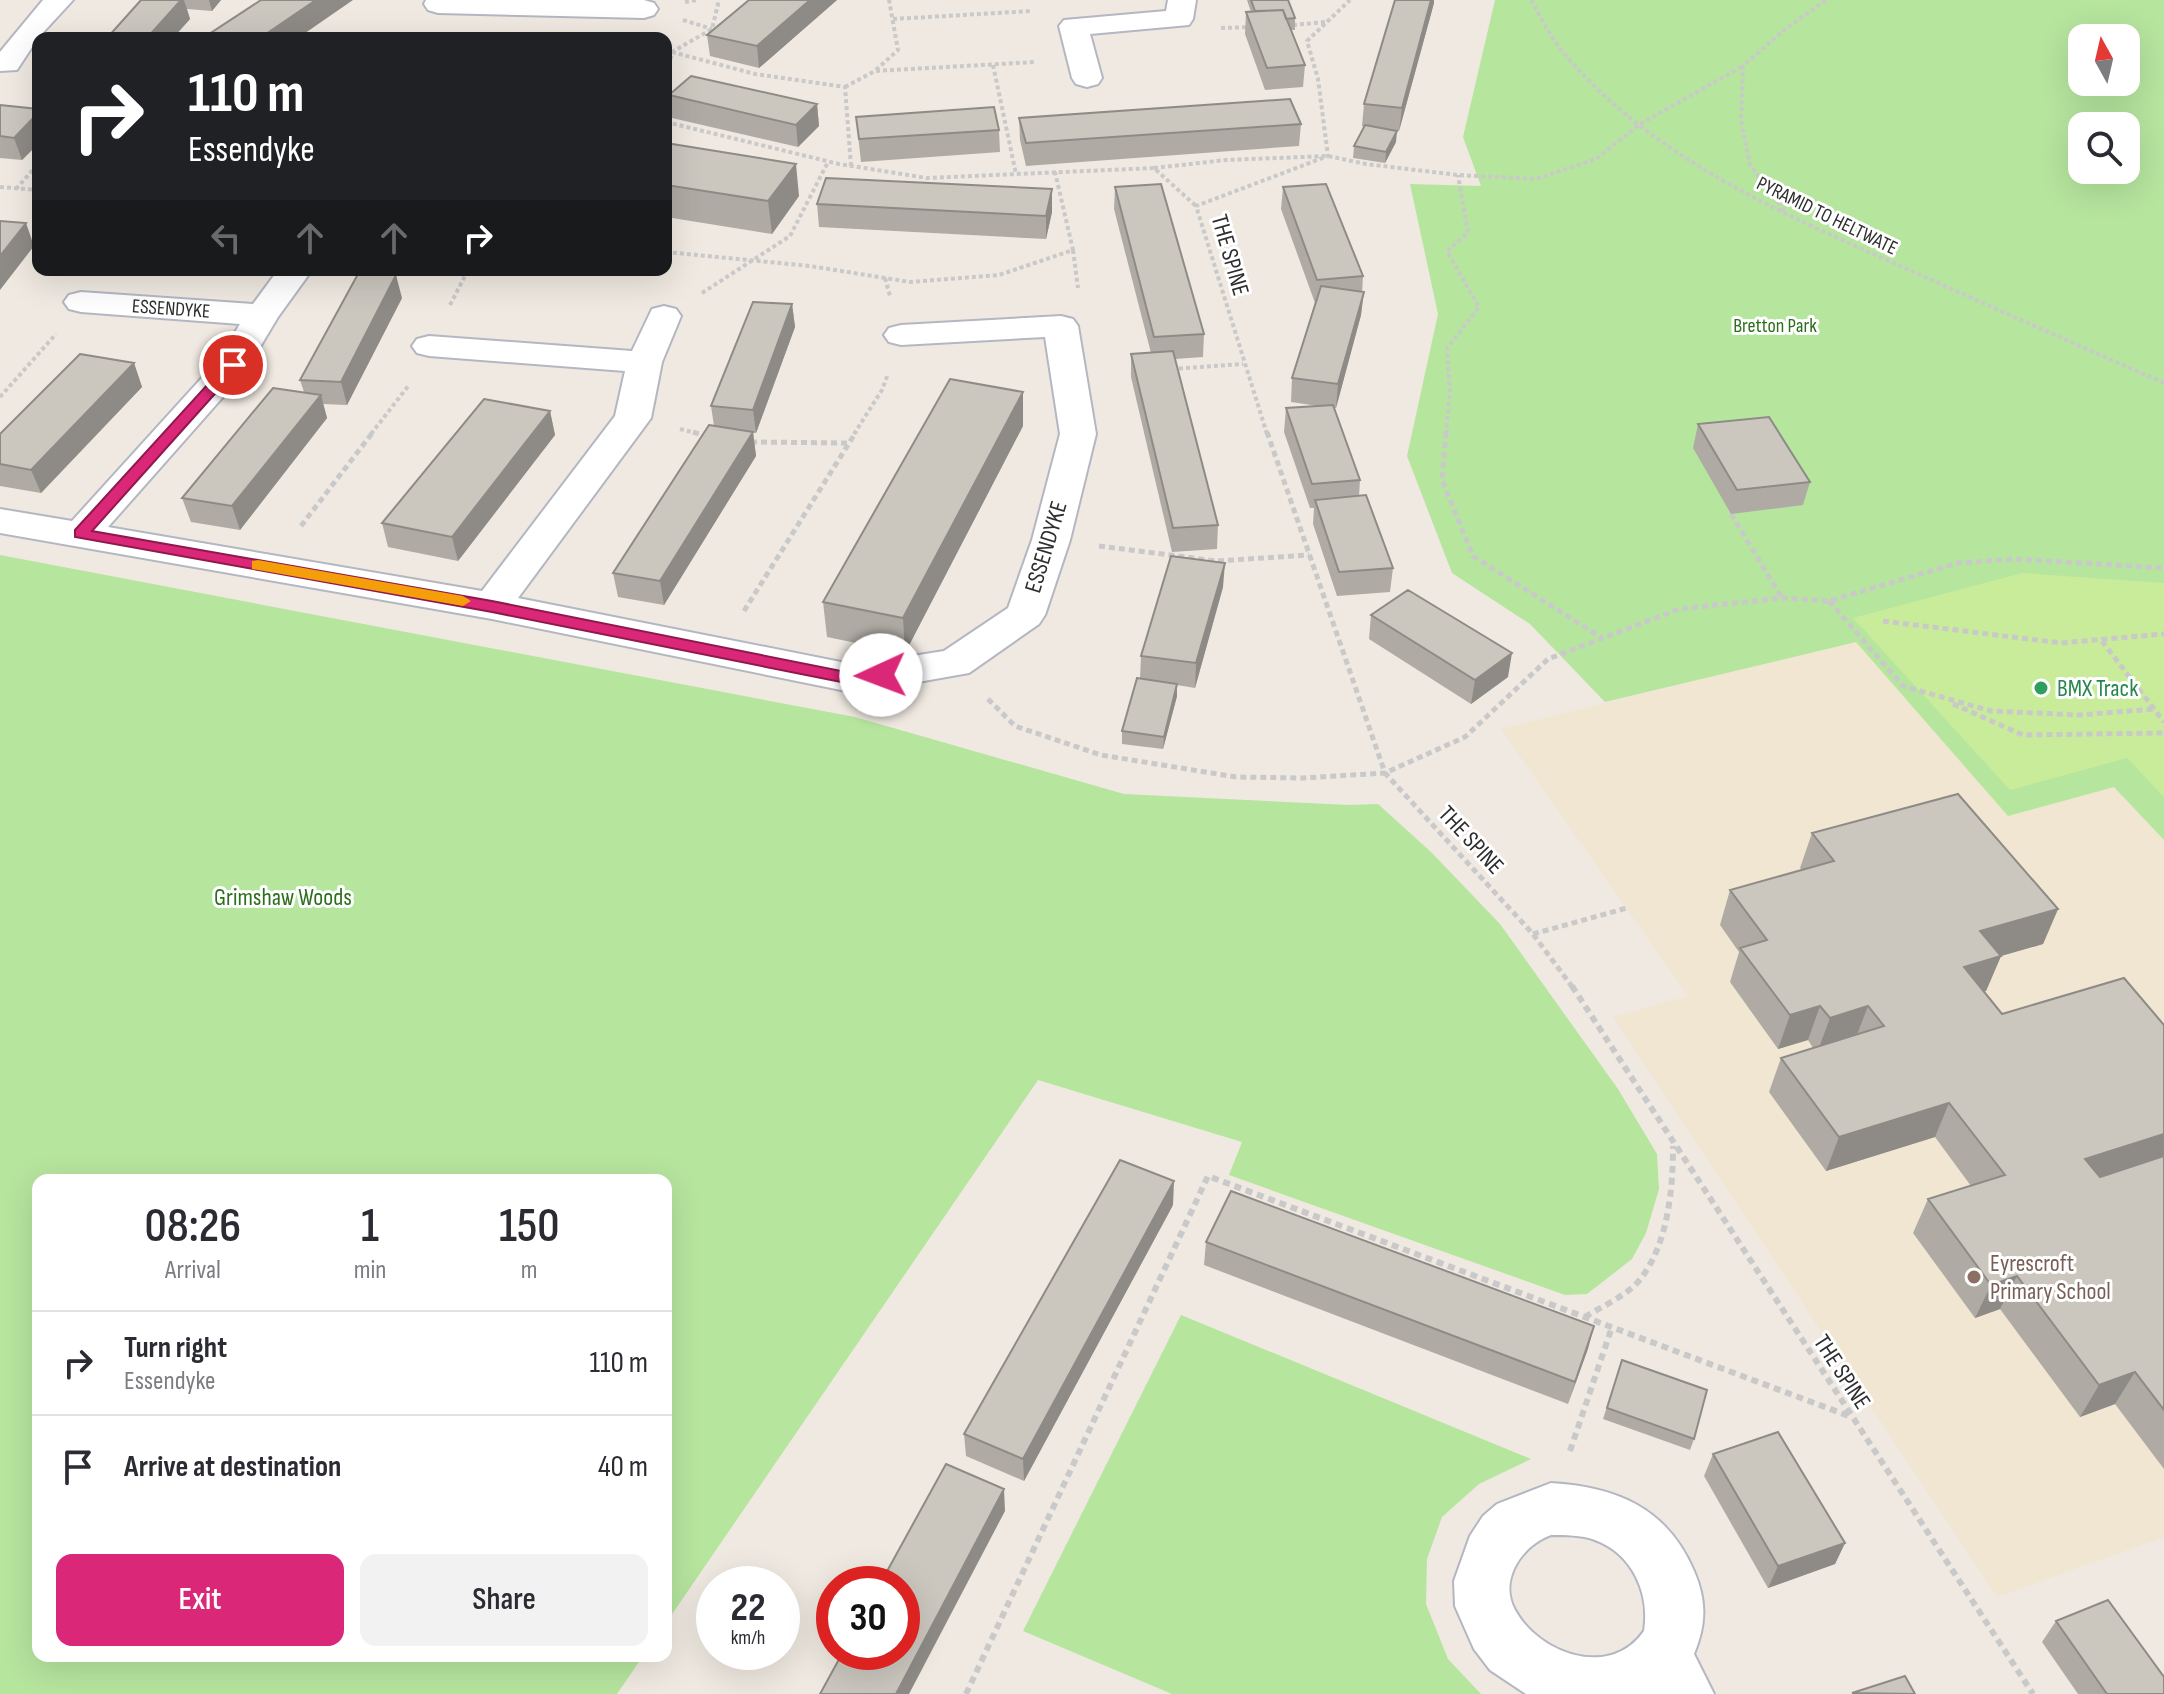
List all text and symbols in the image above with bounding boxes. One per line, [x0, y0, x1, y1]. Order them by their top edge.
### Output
north arrow [2068, 24, 2140, 96]
map controls [2068, 24, 2140, 184]
text: 110 m [188, 61, 304, 128]
icon: right [56, 64, 160, 168]
button: search [2068, 112, 2140, 184]
text: Essendyke [188, 129, 315, 172]
street label: PYRAMID TO HELTWATE [1753, 172, 1901, 260]
street label: THE SPINE [1205, 211, 1255, 299]
icon: left [204, 216, 248, 260]
icon: ahead [288, 216, 332, 260]
icon: ahead [372, 216, 416, 260]
icon: right [456, 216, 500, 260]
street label: ESSENDYKE [131, 294, 211, 324]
park label: Bretton Park [1733, 314, 1817, 338]
pin [199, 331, 267, 399]
icon: arrive [211, 343, 255, 387]
street label: ESSENDYKE [1018, 498, 1074, 596]
position arrow [839, 633, 923, 717]
place label: BMX Track [2057, 674, 2138, 703]
marker: BMX Track [2032, 679, 2050, 697]
street label: THE SPINE [1432, 800, 1510, 880]
park label: Grimshaw Woods [214, 883, 352, 912]
text: 08:26 [145, 1198, 241, 1255]
text: 1 [361, 1198, 379, 1255]
text: 150 [499, 1198, 559, 1255]
place label: Eyrescroft Primary School [1990, 1249, 2111, 1306]
text: Arrival [165, 1255, 221, 1286]
text: min [354, 1255, 386, 1286]
text: m [521, 1255, 538, 1286]
marker: Eyrescroft Primary School [1965, 1268, 1983, 1286]
street label: THE SPINE [1807, 1329, 1877, 1415]
text: Turn right [124, 1330, 227, 1366]
icon: right [56, 1341, 100, 1385]
text: 110 m [590, 1345, 648, 1381]
text: Essendyke [124, 1366, 216, 1397]
icon: arrive [56, 1445, 100, 1489]
text: Arrive at destination [124, 1449, 341, 1485]
text: 40 m [598, 1449, 648, 1485]
button: Exit [56, 1554, 344, 1646]
button: Share [360, 1554, 648, 1646]
speed limit sign: 30 [816, 1566, 920, 1670]
text: 22 [730, 1584, 766, 1632]
text: km/h [731, 1626, 765, 1650]

